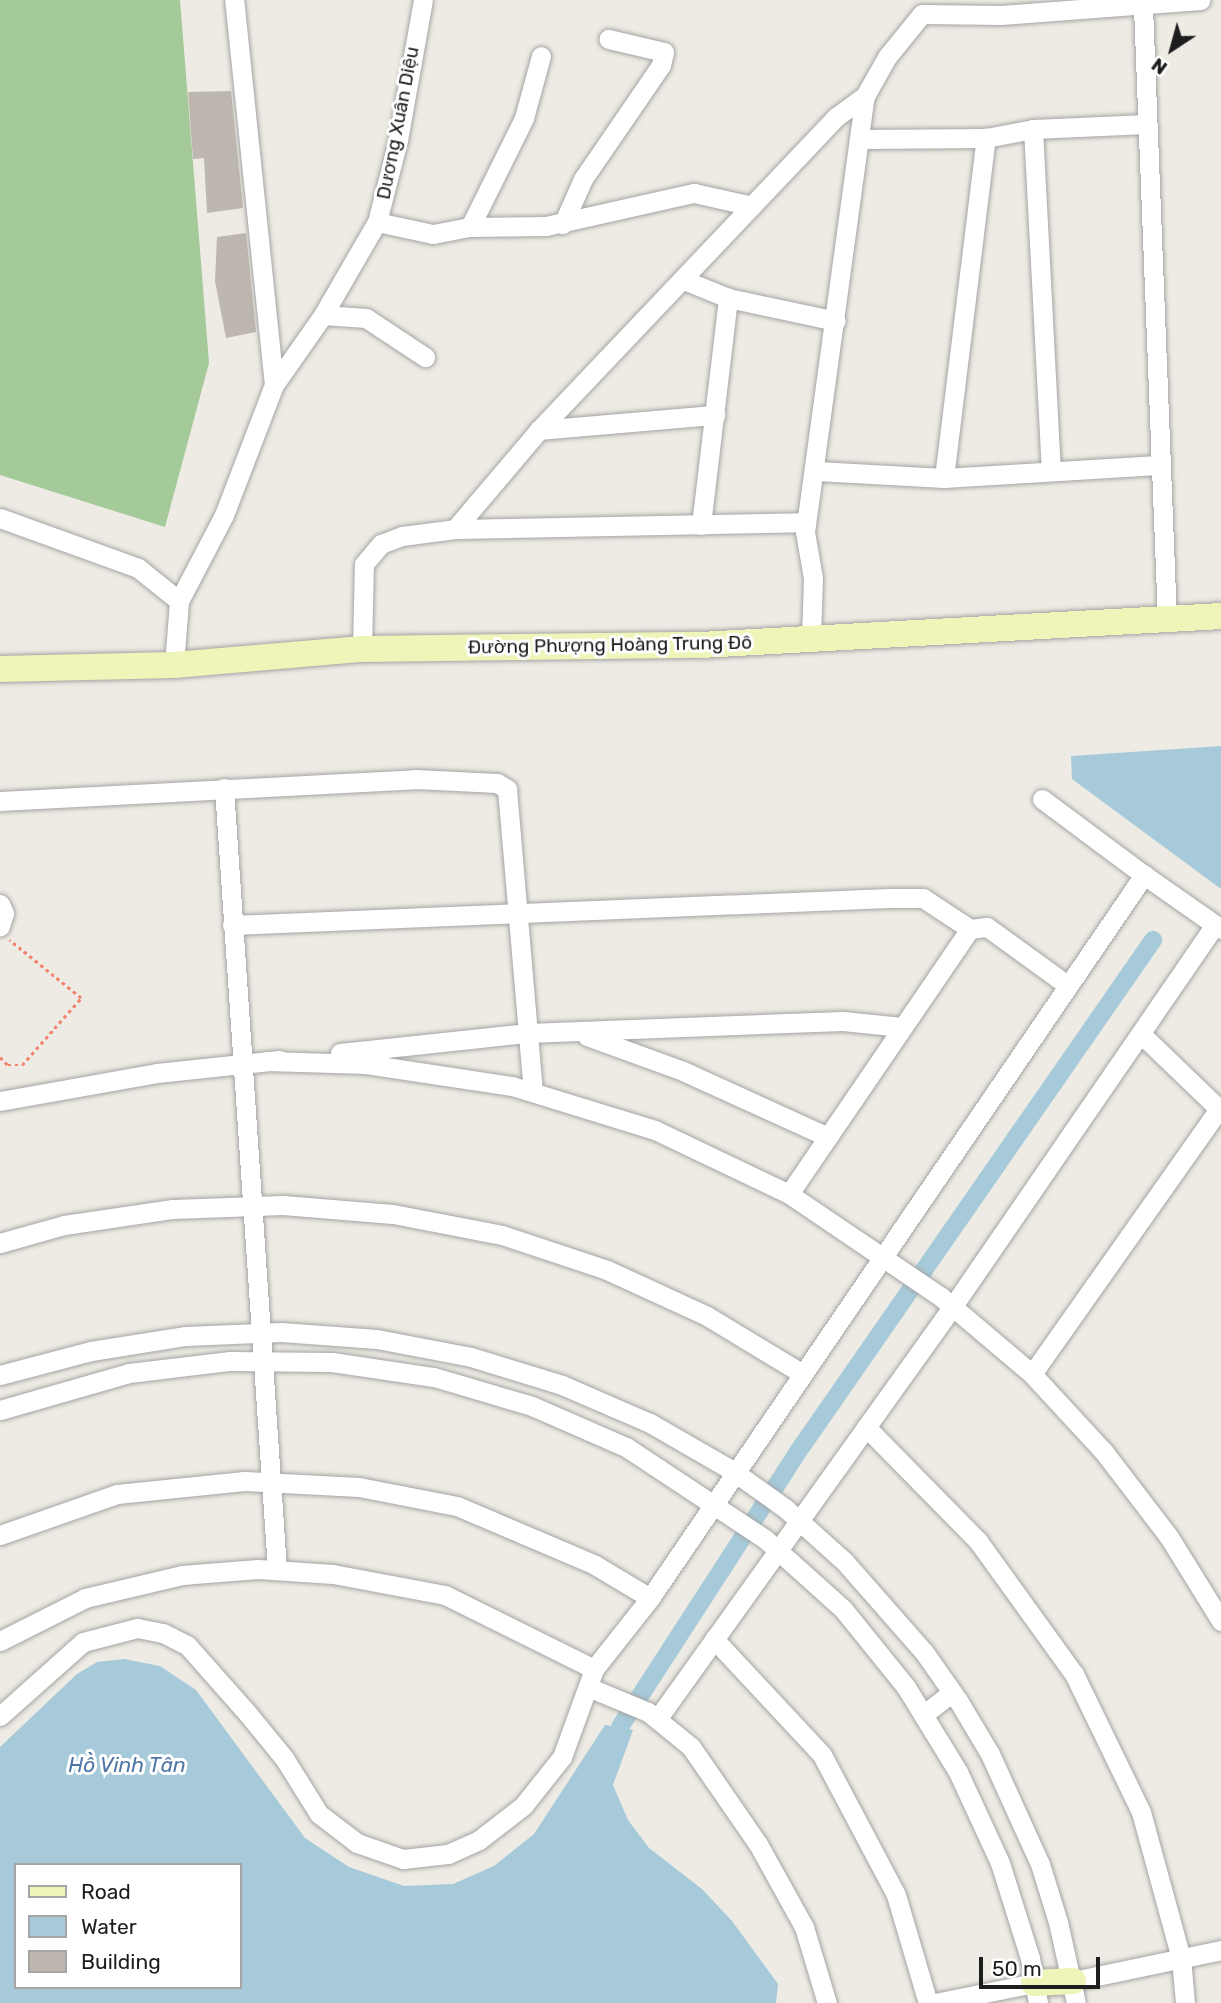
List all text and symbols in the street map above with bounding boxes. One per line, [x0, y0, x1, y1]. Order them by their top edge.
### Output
north arrow [1137, 14, 1207, 84]
street label: Dương Xuân Diệu [372, 45, 424, 201]
text: N [1147, 53, 1172, 80]
street label: Đường Phượng Hoàng Trung Đô [467, 631, 753, 659]
water label: Hồ Vinh Tân [68, 1752, 186, 1778]
legend [14, 1863, 242, 1989]
text: Road [81, 1879, 131, 1904]
text: Water [81, 1914, 137, 1939]
scale bar [983, 1944, 1104, 1988]
text: Building [81, 1949, 161, 1974]
text: 50 m [992, 1956, 1042, 1981]

